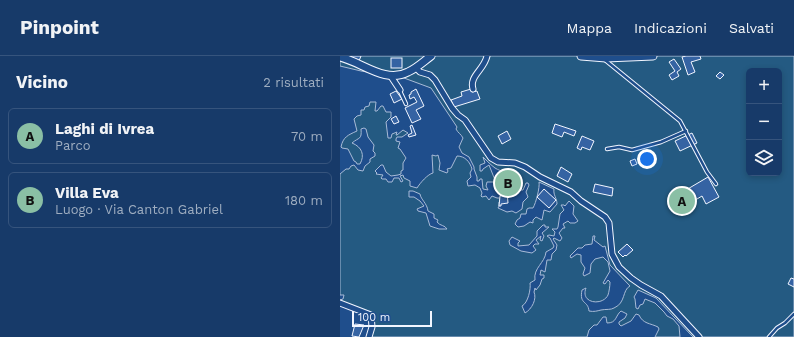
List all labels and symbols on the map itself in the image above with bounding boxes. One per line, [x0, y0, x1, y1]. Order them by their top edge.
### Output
your location [637, 149, 657, 169]
pin: B [495, 168, 521, 198]
pin: A [669, 186, 695, 216]
scale bar [352, 309, 432, 328]

